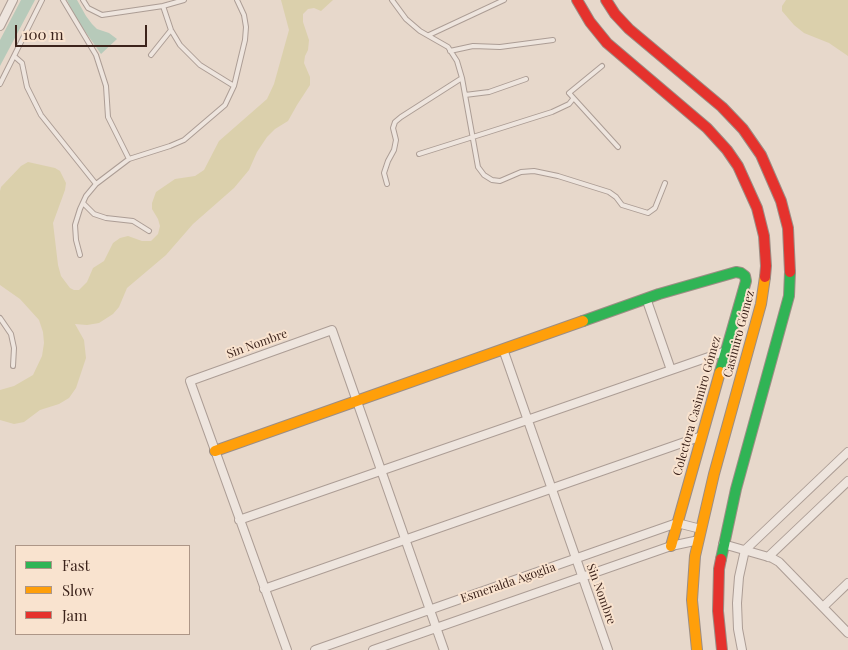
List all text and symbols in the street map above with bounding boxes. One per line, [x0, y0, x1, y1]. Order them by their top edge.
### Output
scale bar [18, 15, 150, 47]
text: 100 m [23, 24, 64, 44]
street label: Casimiro Gómez [720, 289, 758, 379]
street label: Sin Nombre [225, 326, 289, 362]
street label: Colectora Casimiro Gómez [670, 335, 724, 477]
legend [15, 545, 190, 635]
text: Fast [62, 555, 90, 575]
street label: Esmeralda Agoglia [459, 560, 557, 606]
street label: Sin Nombre [583, 562, 619, 626]
text: Slow [62, 580, 94, 600]
text: Jam [62, 605, 87, 625]

